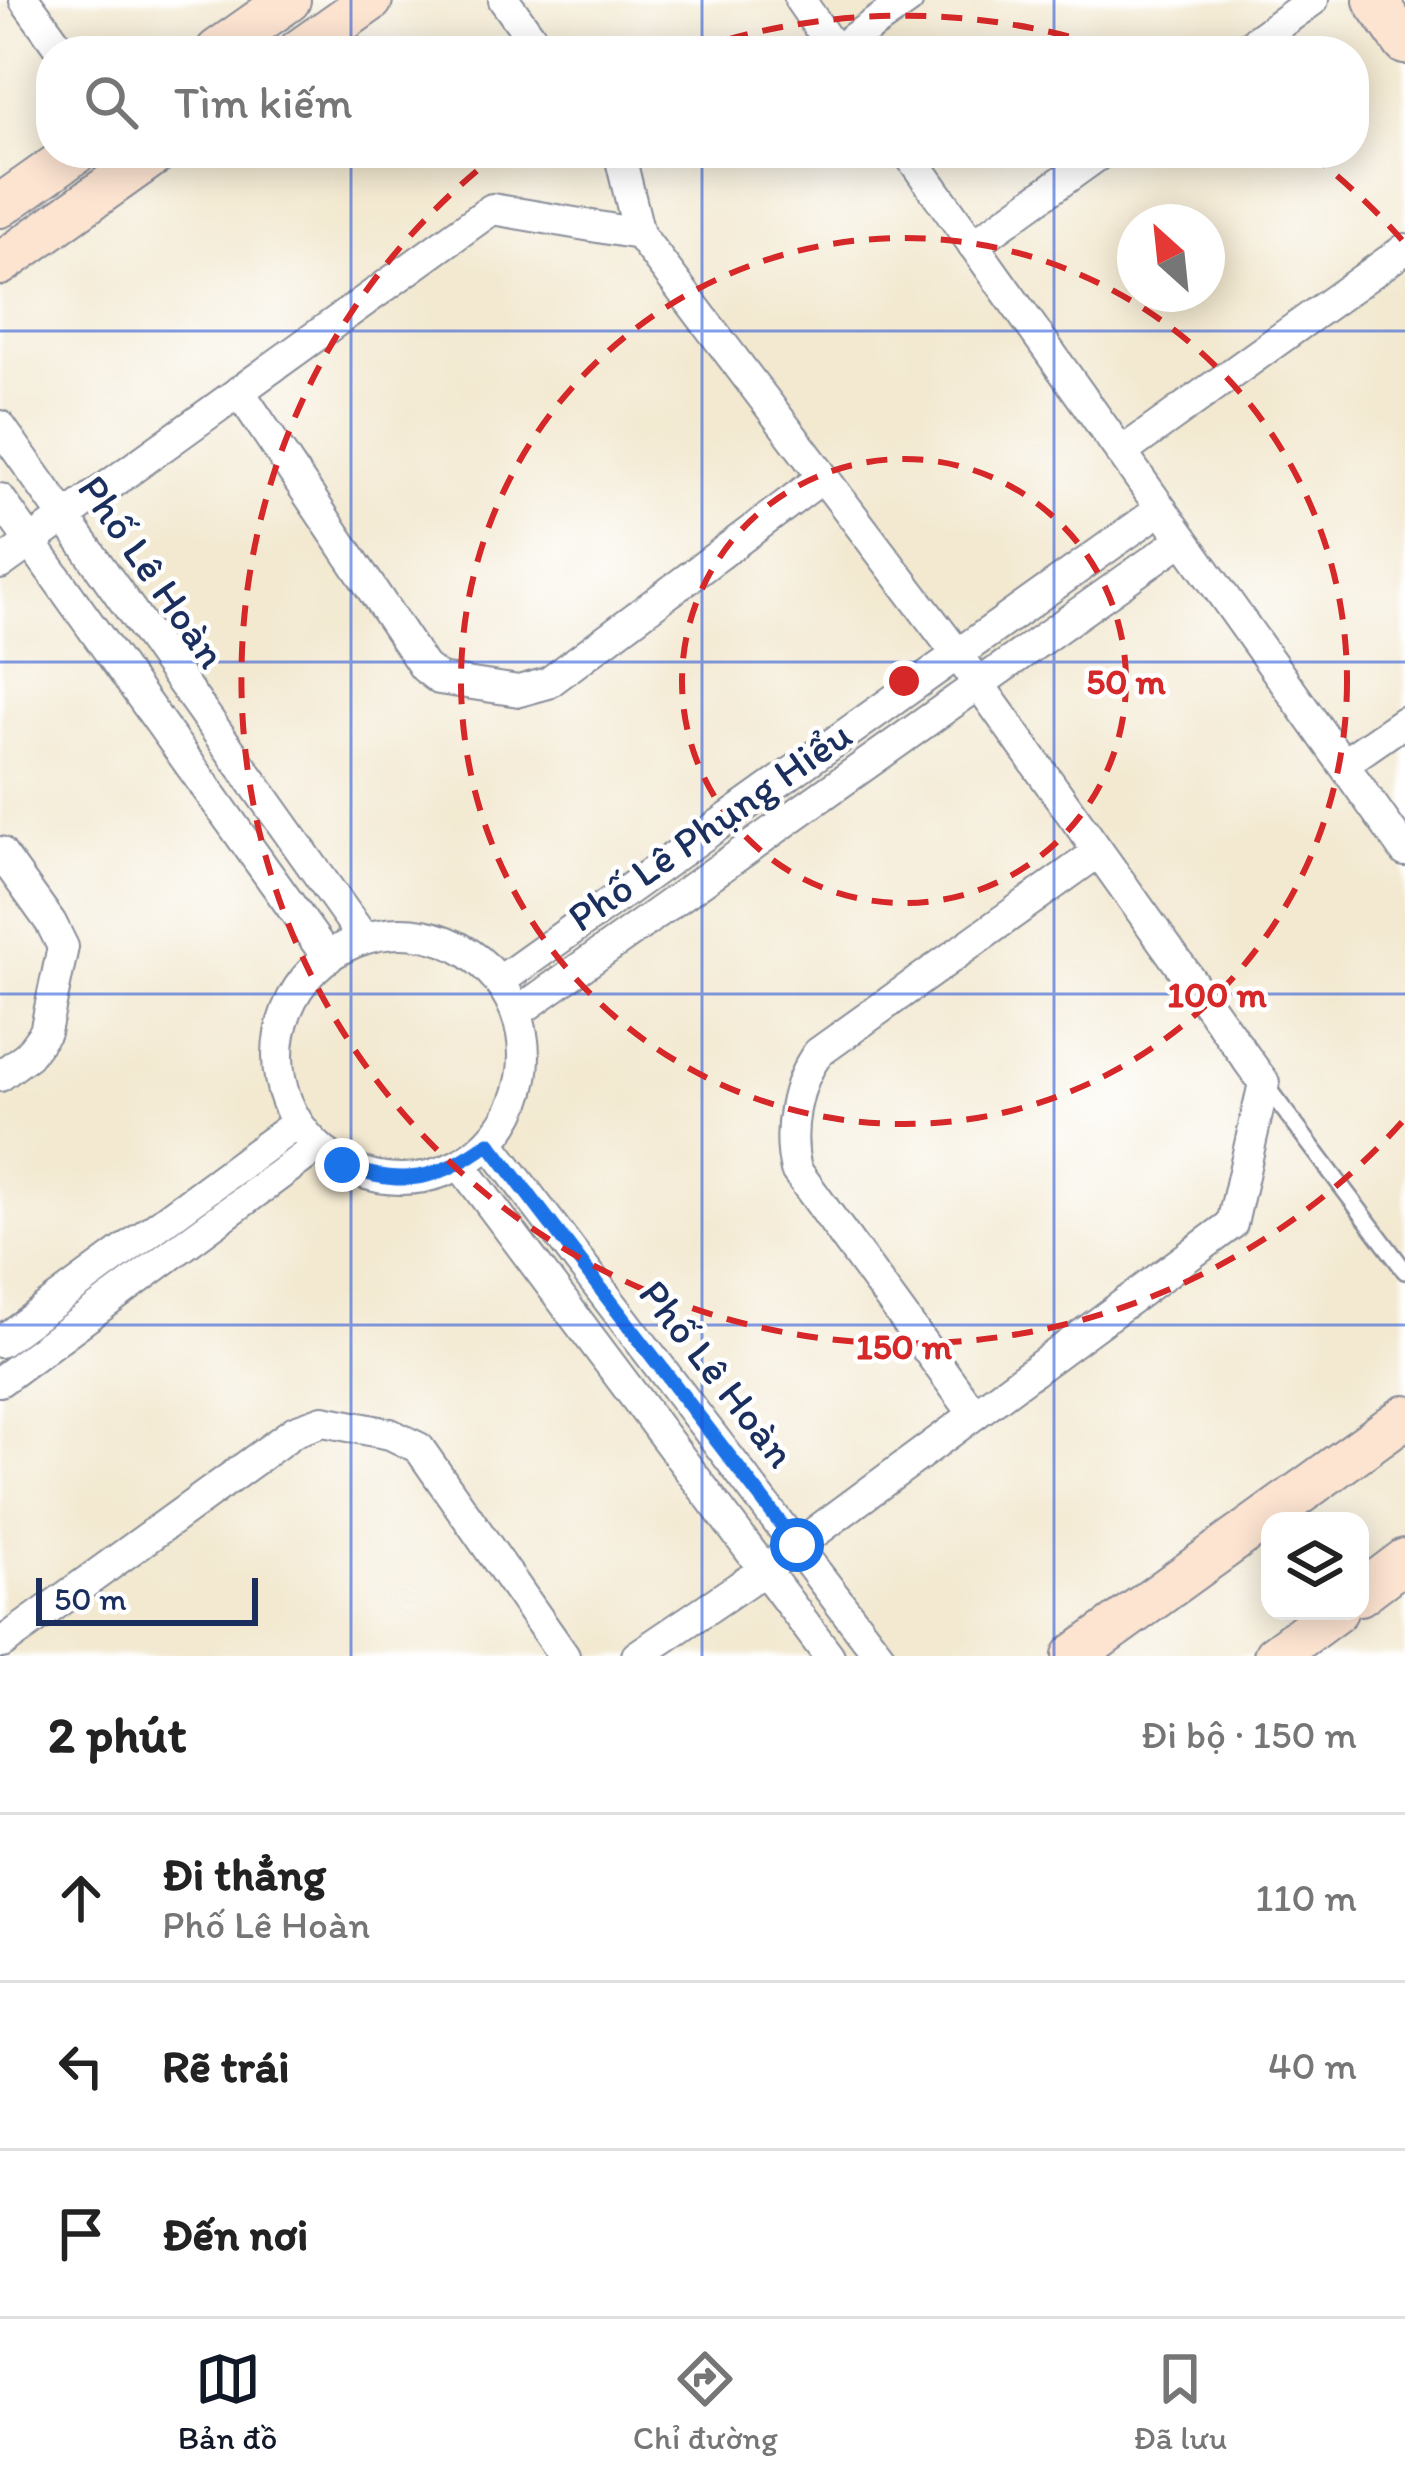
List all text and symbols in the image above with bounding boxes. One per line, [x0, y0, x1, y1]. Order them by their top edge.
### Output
search box [36, 36, 1369, 168]
icon: search [78, 69, 144, 135]
text: Tìm kiếm [174, 75, 353, 129]
north arrow [1117, 204, 1225, 312]
street label: Phố Lê Hoàn [67, 465, 238, 678]
centre of rings [883, 660, 925, 702]
text: 50 m [1086, 660, 1166, 703]
street label: Phố Lê Phụng Hiểu [558, 709, 861, 942]
text: 100 m [1167, 973, 1267, 1016]
route end [315, 1138, 369, 1192]
street label: Phố Lê Hoàn [628, 1269, 807, 1477]
text: 150 m [856, 1325, 953, 1368]
map controls [1261, 1512, 1369, 1620]
button: layers [1261, 1512, 1369, 1620]
route start [770, 1518, 824, 1572]
scale bar [36, 1572, 258, 1625]
text: 50 m [54, 1579, 127, 1618]
text: 2 phút [48, 1704, 187, 1765]
text: Đi bộ · 150 m [1140, 1711, 1357, 1758]
text: Đi thẳng [162, 1847, 326, 1901]
icon: ahead [48, 1865, 114, 1931]
text: 110 m [1255, 1874, 1357, 1921]
text: Phố Lê Hoàn [162, 1901, 370, 1948]
icon: left [48, 2033, 114, 2099]
text: Rẽ trái [162, 2039, 290, 2093]
text: 40 m [1268, 2042, 1357, 2089]
icon: arrive [48, 2201, 114, 2267]
text: Đến nơi [162, 2207, 308, 2261]
tab: Bản đồ [178, 2346, 277, 2457]
tab: Chỉ đường [633, 2346, 778, 2457]
tab: Đã lưu [1133, 2346, 1227, 2457]

